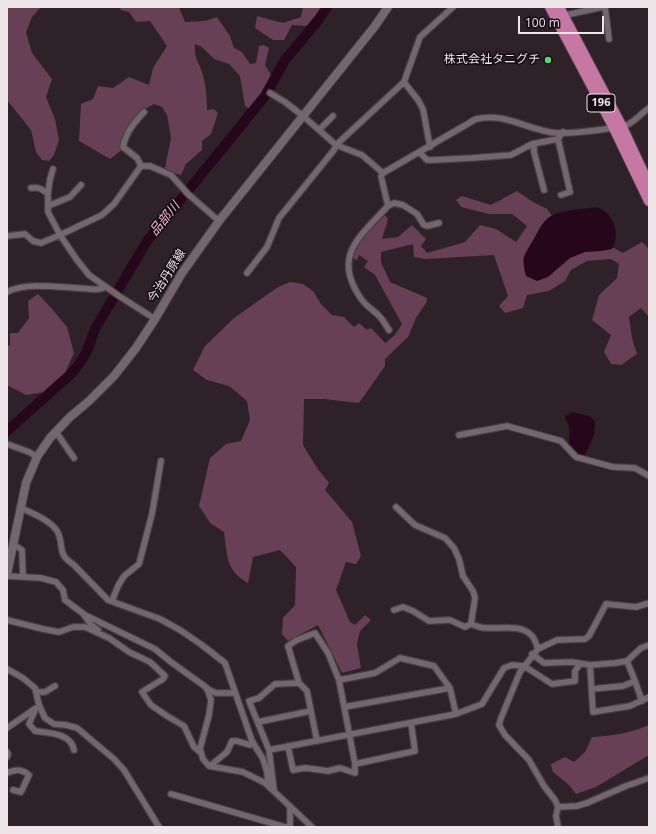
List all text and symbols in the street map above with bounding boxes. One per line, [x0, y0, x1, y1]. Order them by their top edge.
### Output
scale bar [520, 8, 606, 34]
text: 100 m [525, 14, 560, 31]
place label: 株式会社タニグチ [444, 53, 540, 67]
marker: 株式会社タニグチ [543, 55, 553, 65]
road number: 196 [587, 94, 615, 112]
water label: 品部川 [147, 199, 183, 239]
street label: 今治丹原線 [145, 247, 189, 305]

